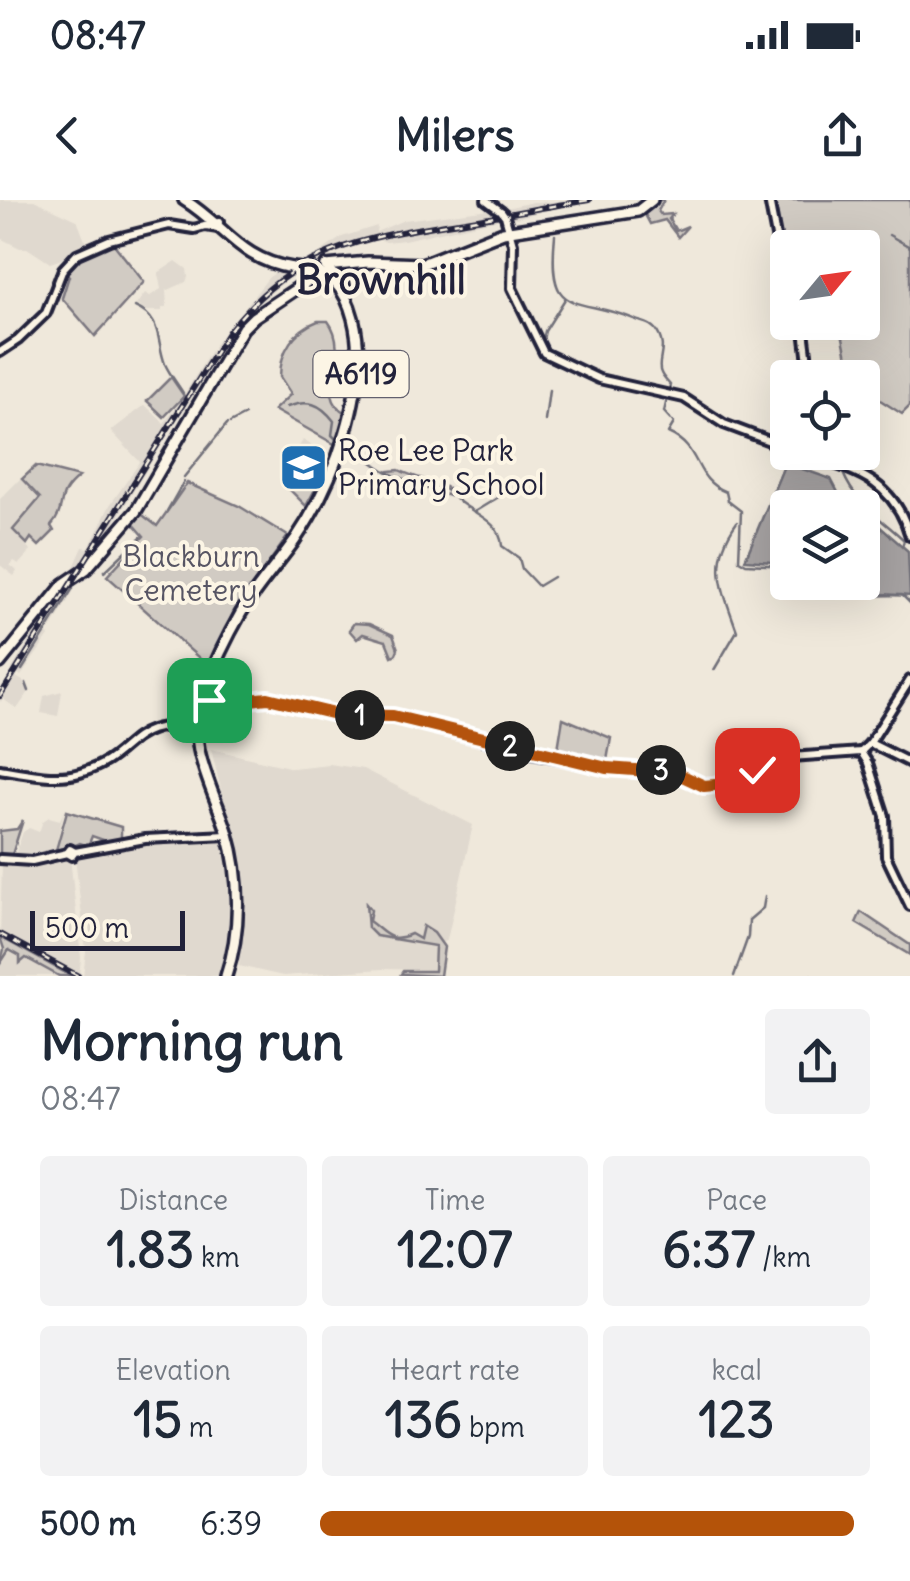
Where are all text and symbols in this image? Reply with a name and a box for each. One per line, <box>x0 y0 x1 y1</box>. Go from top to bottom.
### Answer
text: 08:47 <box>50 12 146 59</box>
text: Milers <box>395 107 515 163</box>
icon: back <box>40 108 95 163</box>
icon: share <box>815 108 870 163</box>
north arrow <box>770 230 880 340</box>
map controls <box>770 230 880 600</box>
district label: Brownhill <box>296 255 466 305</box>
road number: A6119 <box>314 351 408 397</box>
button: locate <box>770 360 880 470</box>
place label: Roe Lee Park Primary School <box>338 431 545 503</box>
school or university icon: Roe Lee Park Primary School <box>277 441 329 493</box>
button: layers <box>770 490 880 600</box>
park label: Blackburn Cemetery <box>122 537 260 609</box>
pin <box>167 658 252 743</box>
icon: arrive <box>182 673 237 728</box>
pin: 1 <box>335 690 385 740</box>
text: 1 <box>354 697 366 733</box>
pin: 2 <box>485 721 535 771</box>
text: 2 <box>502 728 518 764</box>
pin <box>715 728 800 813</box>
icon: check <box>730 743 785 798</box>
pin: 3 <box>636 745 686 795</box>
text: 3 <box>653 752 669 788</box>
scale bar <box>30 906 185 950</box>
text: 500 m <box>45 910 129 946</box>
text: Morning run <box>40 1006 344 1075</box>
button: share <box>765 1009 870 1114</box>
text: 08:47 <box>40 1078 121 1119</box>
text: Distance <box>119 1182 228 1218</box>
text: Time <box>425 1182 485 1218</box>
text: Pace <box>706 1182 767 1218</box>
text: 1.83 <box>107 1218 194 1281</box>
text: 12:07 <box>397 1218 513 1281</box>
text: 6:37 <box>662 1218 755 1281</box>
text: km <box>194 1239 240 1275</box>
text: /km <box>755 1239 811 1275</box>
text: Elevation <box>116 1352 231 1388</box>
text: Heart rate <box>390 1352 520 1388</box>
text: kcal <box>711 1352 762 1388</box>
text: 15 <box>133 1388 182 1451</box>
text: 136 <box>385 1388 462 1451</box>
text: 123 <box>699 1388 774 1451</box>
text: m <box>182 1409 213 1445</box>
text: bpm <box>462 1409 525 1445</box>
text: 500 m <box>40 1503 136 1544</box>
text: 6:39 <box>200 1503 262 1544</box>

